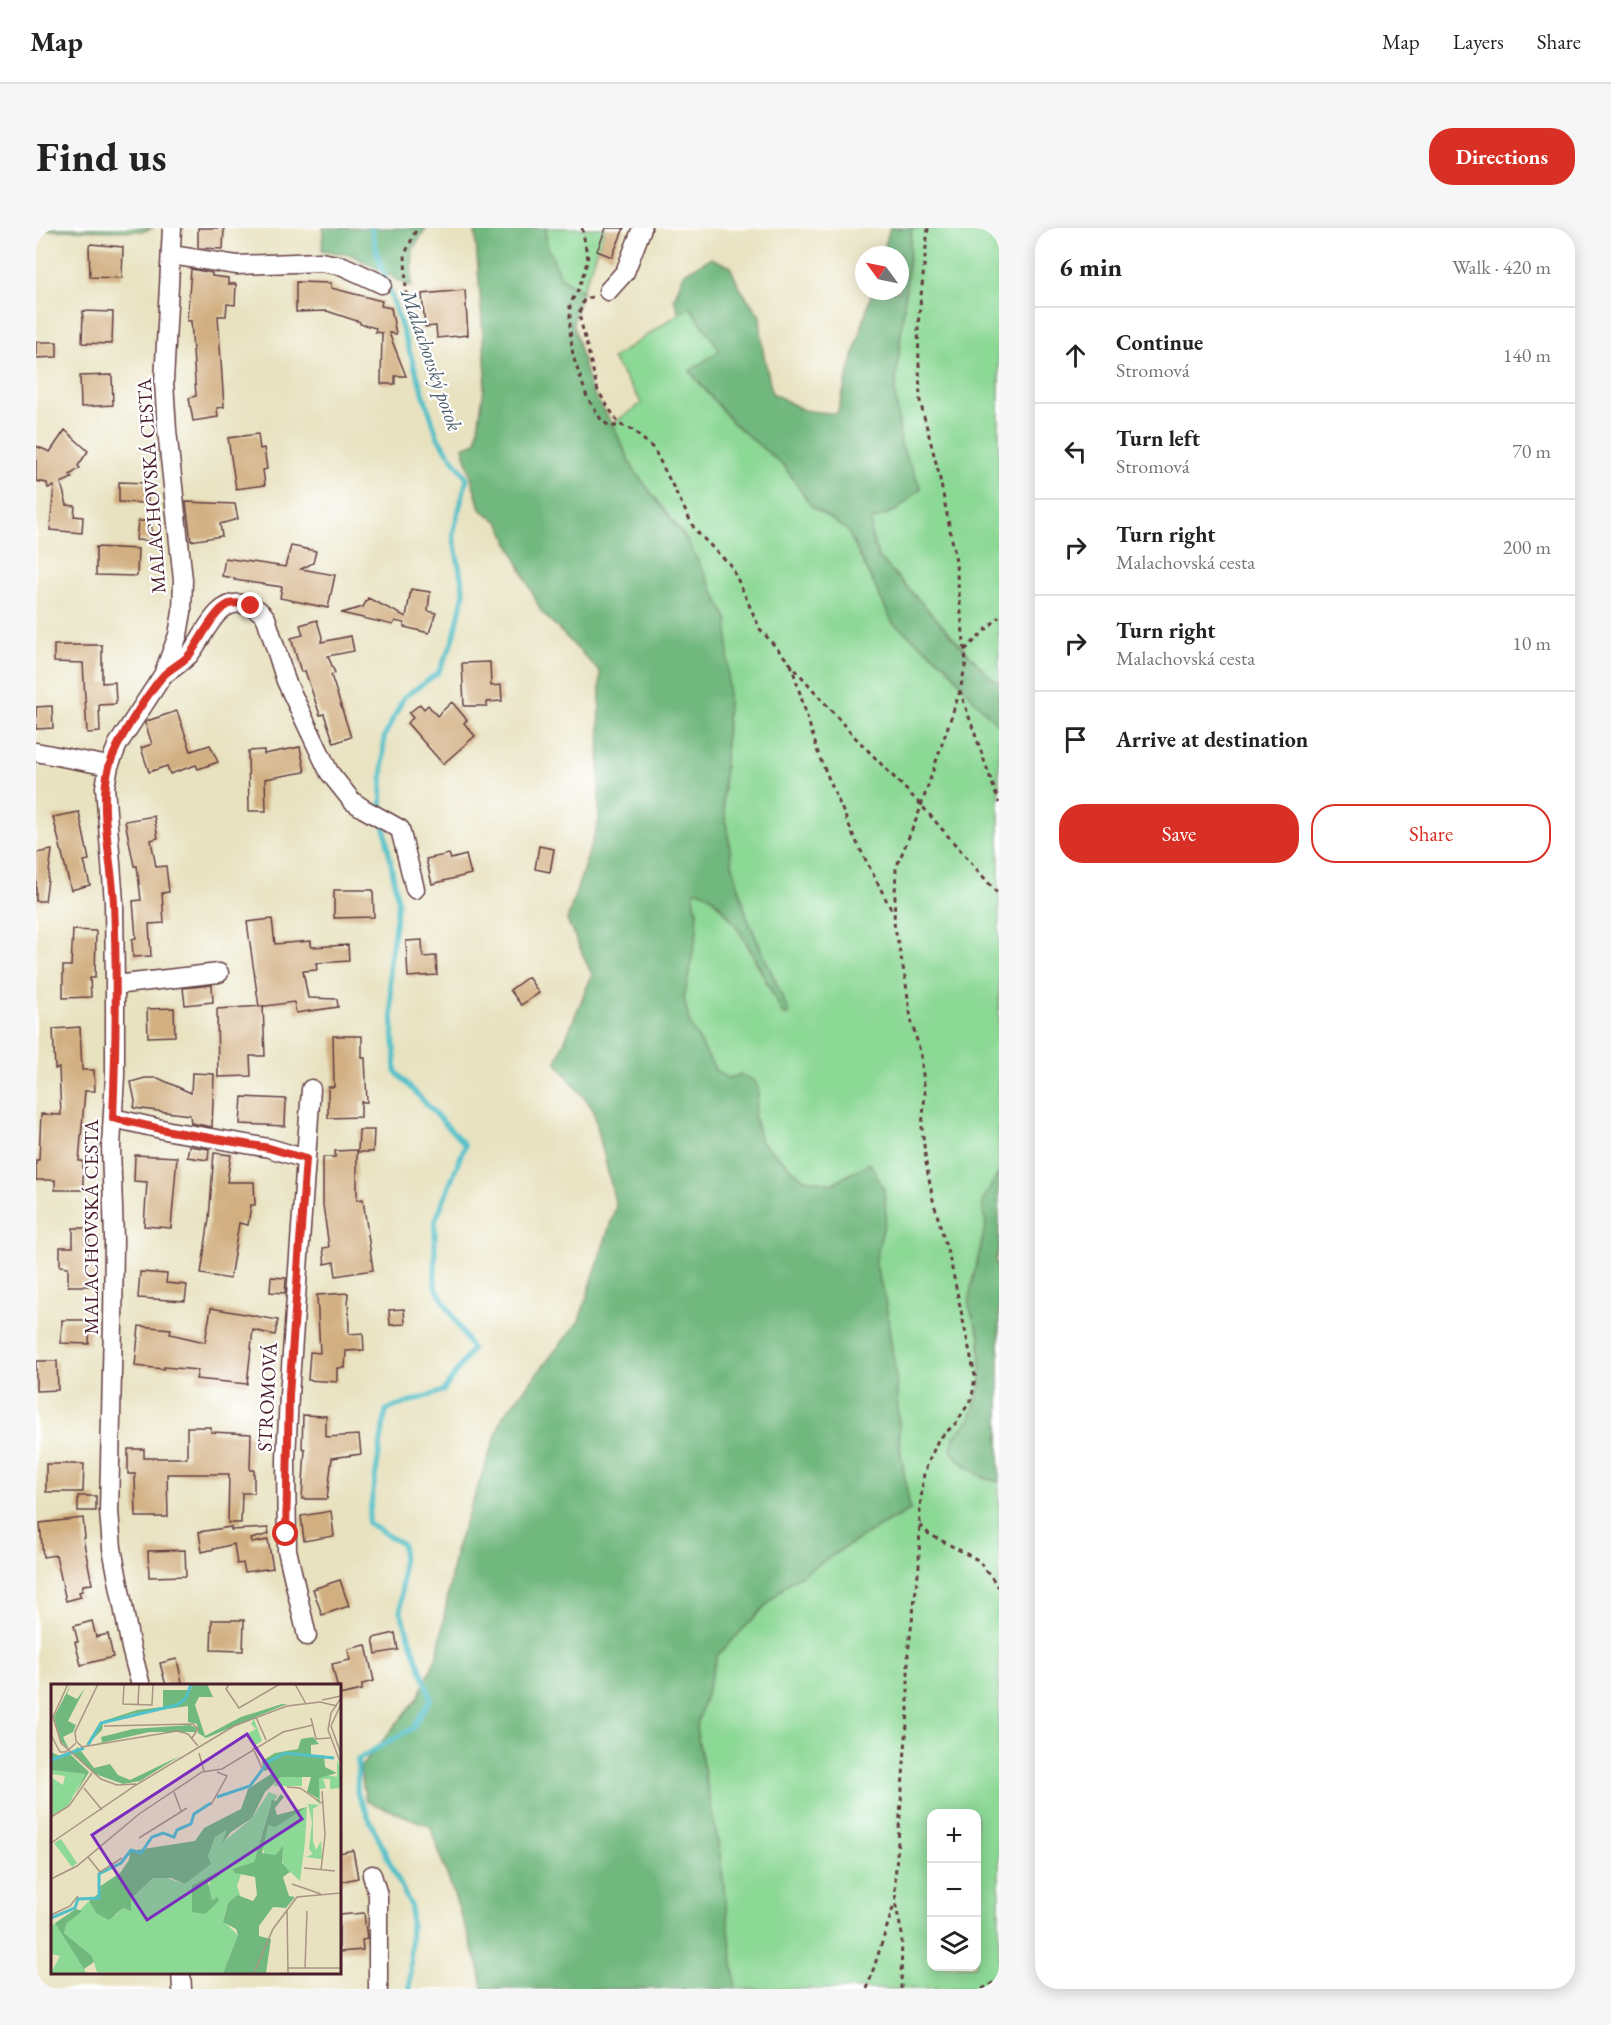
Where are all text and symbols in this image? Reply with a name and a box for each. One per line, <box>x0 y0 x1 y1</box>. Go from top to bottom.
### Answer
text: Map <box>30 23 83 59</box>
text: Map <box>1382 28 1420 55</box>
text: Layers <box>1453 28 1504 55</box>
text: Share <box>1537 28 1581 55</box>
button: Directions <box>1429 128 1575 185</box>
text: Find us <box>36 129 167 184</box>
north arrow <box>855 246 909 300</box>
text: 6 min <box>1059 250 1122 284</box>
text: Walk · 420 m <box>1452 254 1551 280</box>
water label: Malachovský potok <box>394 284 469 435</box>
text: Continue <box>1116 328 1203 357</box>
icon: ahead <box>1059 339 1092 372</box>
text: 140 m <box>1503 342 1551 368</box>
text: Stromová <box>1116 357 1190 383</box>
street label: MALACHOVSKÁ CESTA <box>130 377 171 594</box>
text: Turn left <box>1116 424 1200 453</box>
icon: left <box>1059 435 1092 468</box>
text: 70 m <box>1512 438 1551 464</box>
text: Stromová <box>1116 453 1190 479</box>
text: Turn right <box>1116 520 1215 549</box>
icon: right <box>1059 531 1092 564</box>
text: 200 m <box>1503 534 1551 560</box>
text: Malachovská cesta <box>1116 549 1255 575</box>
route end <box>237 592 263 618</box>
text: Turn right <box>1116 616 1215 645</box>
icon: right <box>1059 627 1092 660</box>
text: 10 m <box>1512 630 1551 656</box>
text: Malachovská cesta <box>1116 645 1255 671</box>
icon: arrive <box>1059 723 1092 756</box>
text: Arrive at destination <box>1116 725 1308 754</box>
button: Save <box>1059 804 1299 863</box>
button: Share <box>1311 804 1551 863</box>
street label: MALACHOVSKÁ CESTA <box>78 1119 104 1335</box>
street label: STROMOVÁ <box>251 1341 283 1452</box>
route start <box>272 1520 298 1546</box>
inset map <box>51 1684 340 1974</box>
map controls <box>927 1809 981 1971</box>
button: + <box>927 1809 981 1863</box>
button: − <box>927 1863 981 1917</box>
button: layers <box>927 1917 981 1971</box>

